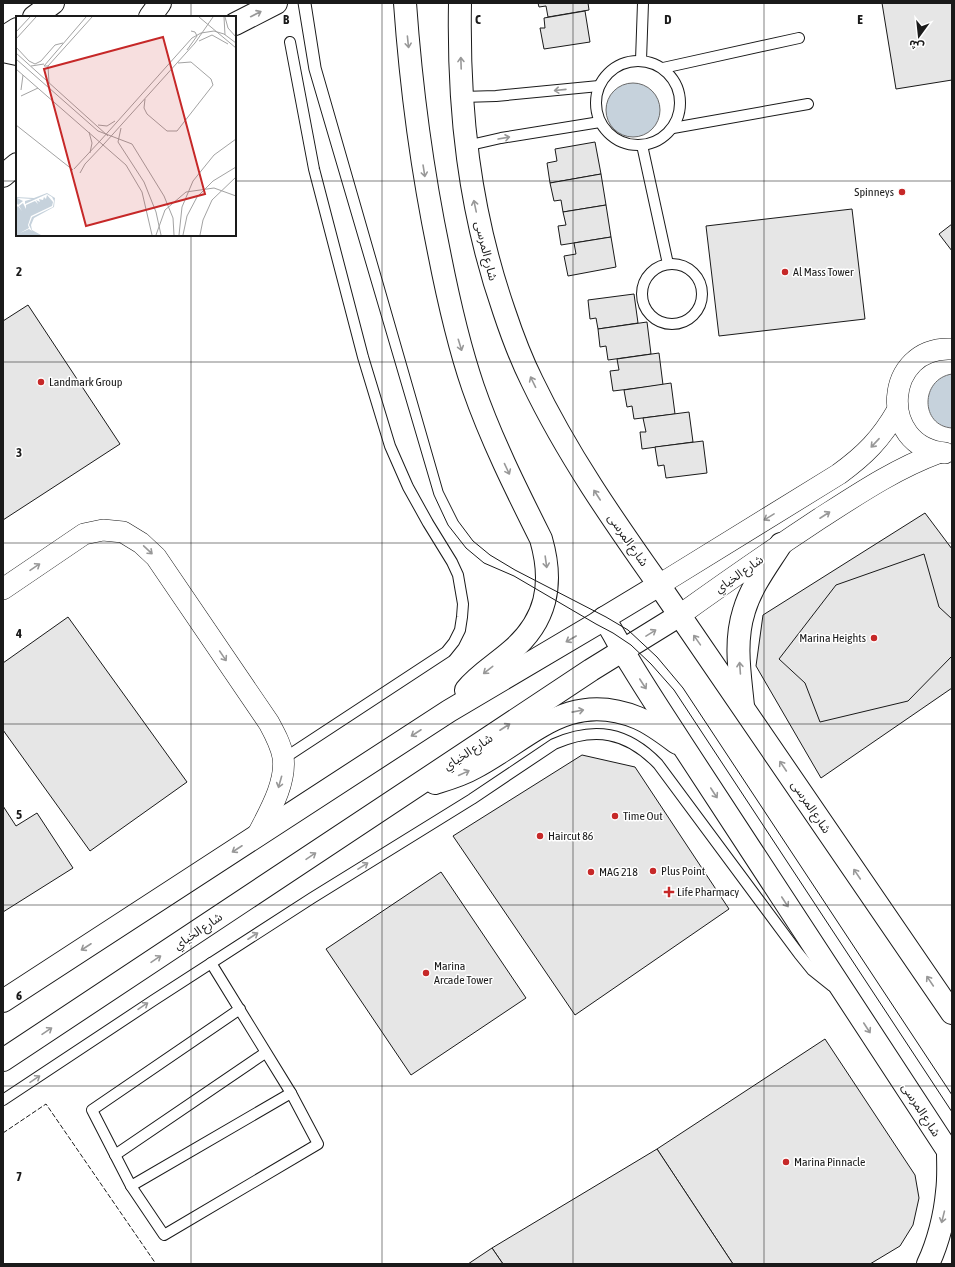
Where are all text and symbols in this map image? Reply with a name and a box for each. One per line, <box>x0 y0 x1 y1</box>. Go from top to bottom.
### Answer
one-way arrow <box>250 10 262 17</box>
text: B <box>283 12 290 27</box>
text: C <box>475 12 481 27</box>
text: D <box>664 12 672 27</box>
text: E <box>857 12 863 27</box>
inset map <box>16 16 236 236</box>
north arrow <box>899 16 939 56</box>
one-way arrow <box>405 35 412 48</box>
text: ش <box>908 37 926 53</box>
one-way arrow <box>457 57 465 70</box>
one-way arrow <box>554 86 567 94</box>
one-way arrow <box>497 134 510 142</box>
one-way arrow <box>420 164 428 177</box>
place label: Spinneys <box>854 185 894 199</box>
marker: Spinneys <box>897 187 907 197</box>
one-way arrow <box>471 200 479 213</box>
street label: شارع المرسى <box>470 220 500 283</box>
text: 2 <box>16 264 22 279</box>
place label: Al Mass Tower <box>793 265 854 279</box>
marker: Al Mass Tower <box>780 267 790 277</box>
one-way arrow <box>457 338 464 351</box>
place label: Landmark Group <box>49 375 123 389</box>
marker: Landmark Group <box>36 377 46 387</box>
one-way arrow <box>529 377 536 389</box>
one-way arrow <box>870 438 880 448</box>
text: 3 <box>16 445 22 460</box>
one-way arrow <box>504 463 511 475</box>
one-way arrow <box>593 489 601 501</box>
street label: شارع المرسى <box>603 511 651 570</box>
one-way arrow <box>819 511 830 519</box>
one-way arrow <box>764 513 775 521</box>
one-way arrow <box>143 545 153 555</box>
street label: شارع الخياي <box>712 552 767 598</box>
one-way arrow <box>542 555 550 568</box>
one-way arrow <box>29 563 41 571</box>
text: 4 <box>15 626 22 641</box>
one-way arrow <box>645 629 656 637</box>
place label: Marina Heights <box>799 631 866 645</box>
marker: Marina Heights <box>869 633 879 643</box>
one-way arrow <box>565 635 577 643</box>
one-way arrow <box>693 635 701 646</box>
one-way arrow <box>219 650 227 661</box>
one-way arrow <box>736 662 743 675</box>
one-way arrow <box>482 665 493 674</box>
one-way arrow <box>639 678 647 689</box>
one-way arrow <box>571 707 584 715</box>
one-way arrow <box>499 723 511 731</box>
one-way arrow <box>410 729 422 737</box>
street label: شارع الخياي <box>441 731 497 775</box>
one-way arrow <box>779 761 787 772</box>
one-way arrow <box>458 769 470 776</box>
one-way arrow <box>276 776 284 789</box>
street label: شارع المرسى <box>787 778 834 837</box>
one-way arrow <box>710 787 718 798</box>
text: 5 <box>16 807 22 822</box>
place label: Time Out <box>623 809 663 823</box>
marker: Time Out <box>610 811 620 821</box>
place label: Haircut 86 <box>548 829 594 843</box>
marker: Haircut 86 <box>535 831 545 841</box>
one-way arrow <box>231 845 242 853</box>
one-way arrow <box>305 852 316 860</box>
one-way arrow <box>357 862 368 871</box>
place label: Plus Point <box>661 864 706 878</box>
place label: MAG 218 <box>599 865 638 879</box>
marker: Plus Point <box>648 866 658 876</box>
marker: MAG 218 <box>586 867 596 877</box>
one-way arrow <box>853 869 861 880</box>
place label: Life Pharmacy <box>677 885 739 899</box>
marker: Life Pharmacy <box>664 887 674 897</box>
one-way arrow <box>781 896 789 907</box>
street label: شارع الخياي <box>171 910 227 955</box>
one-way arrow <box>247 932 258 940</box>
one-way arrow <box>80 943 92 951</box>
one-way arrow <box>150 955 161 963</box>
place label: Marina Arcade Tower <box>434 959 493 987</box>
marker: Marina Arcade Tower <box>421 968 431 978</box>
one-way arrow <box>926 976 934 987</box>
text: 6 <box>16 988 22 1003</box>
one-way arrow <box>138 1002 149 1011</box>
one-way arrow <box>863 1022 871 1033</box>
one-way arrow <box>41 1027 52 1035</box>
one-way arrow <box>30 1075 41 1083</box>
street label: شارع المرسى <box>897 1081 943 1140</box>
place label: Marina Pinnacle <box>794 1155 866 1169</box>
marker: Marina Pinnacle <box>781 1157 791 1167</box>
text: 7 <box>16 1169 22 1184</box>
one-way arrow <box>939 1210 946 1223</box>

